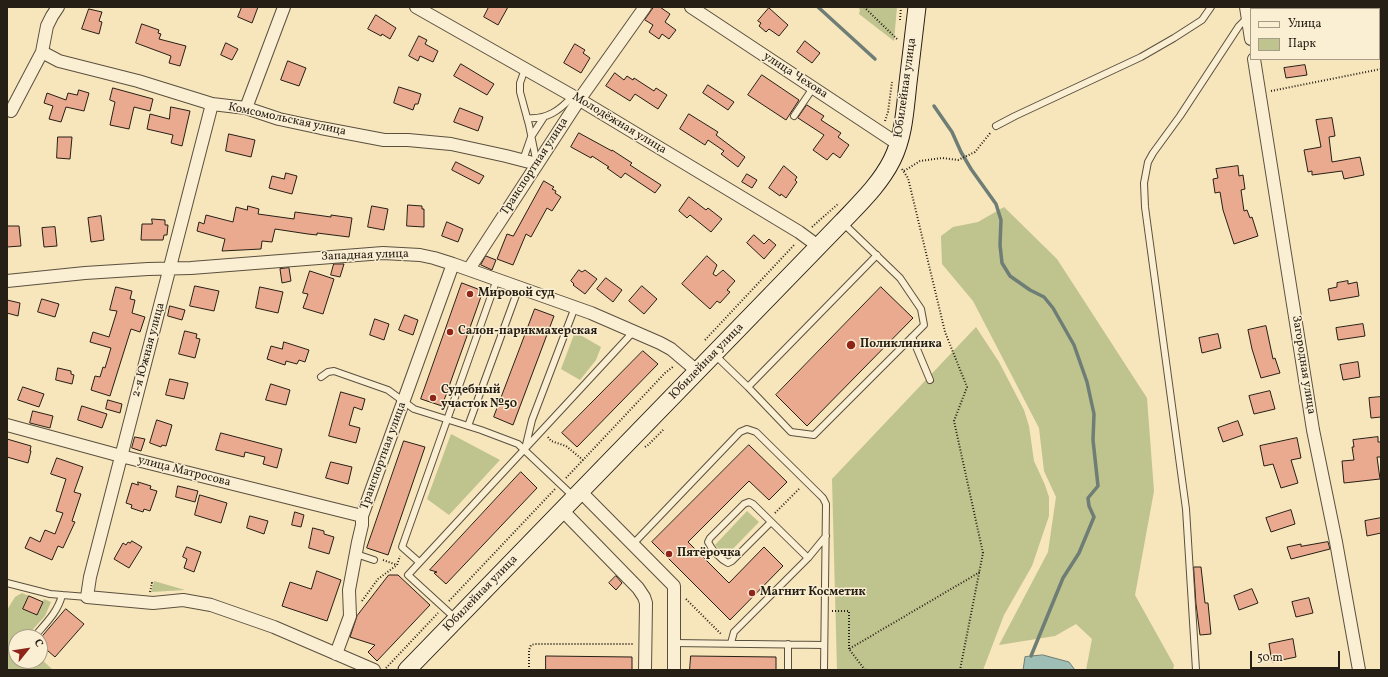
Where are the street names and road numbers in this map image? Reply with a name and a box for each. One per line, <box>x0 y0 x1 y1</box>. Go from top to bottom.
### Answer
street label: Юбилейная улица <box>892 37 920 139</box>
street label: улица Чехова <box>760 50 830 102</box>
street label: Молодёжная улица <box>569 90 669 158</box>
street label: Комсомольская улица <box>227 100 347 140</box>
street label: Транспортная улица <box>498 115 572 219</box>
street label: Западная улица <box>321 247 409 265</box>
street label: 2-я Южная улица <box>129 301 169 399</box>
street label: Загородная улица <box>1288 315 1318 415</box>
street label: Юбилейная улица <box>667 321 747 403</box>
street label: Транспортная улица <box>358 400 410 512</box>
street label: улица Матросова <box>136 453 232 491</box>
street label: Юбилейная улица <box>441 553 521 635</box>

